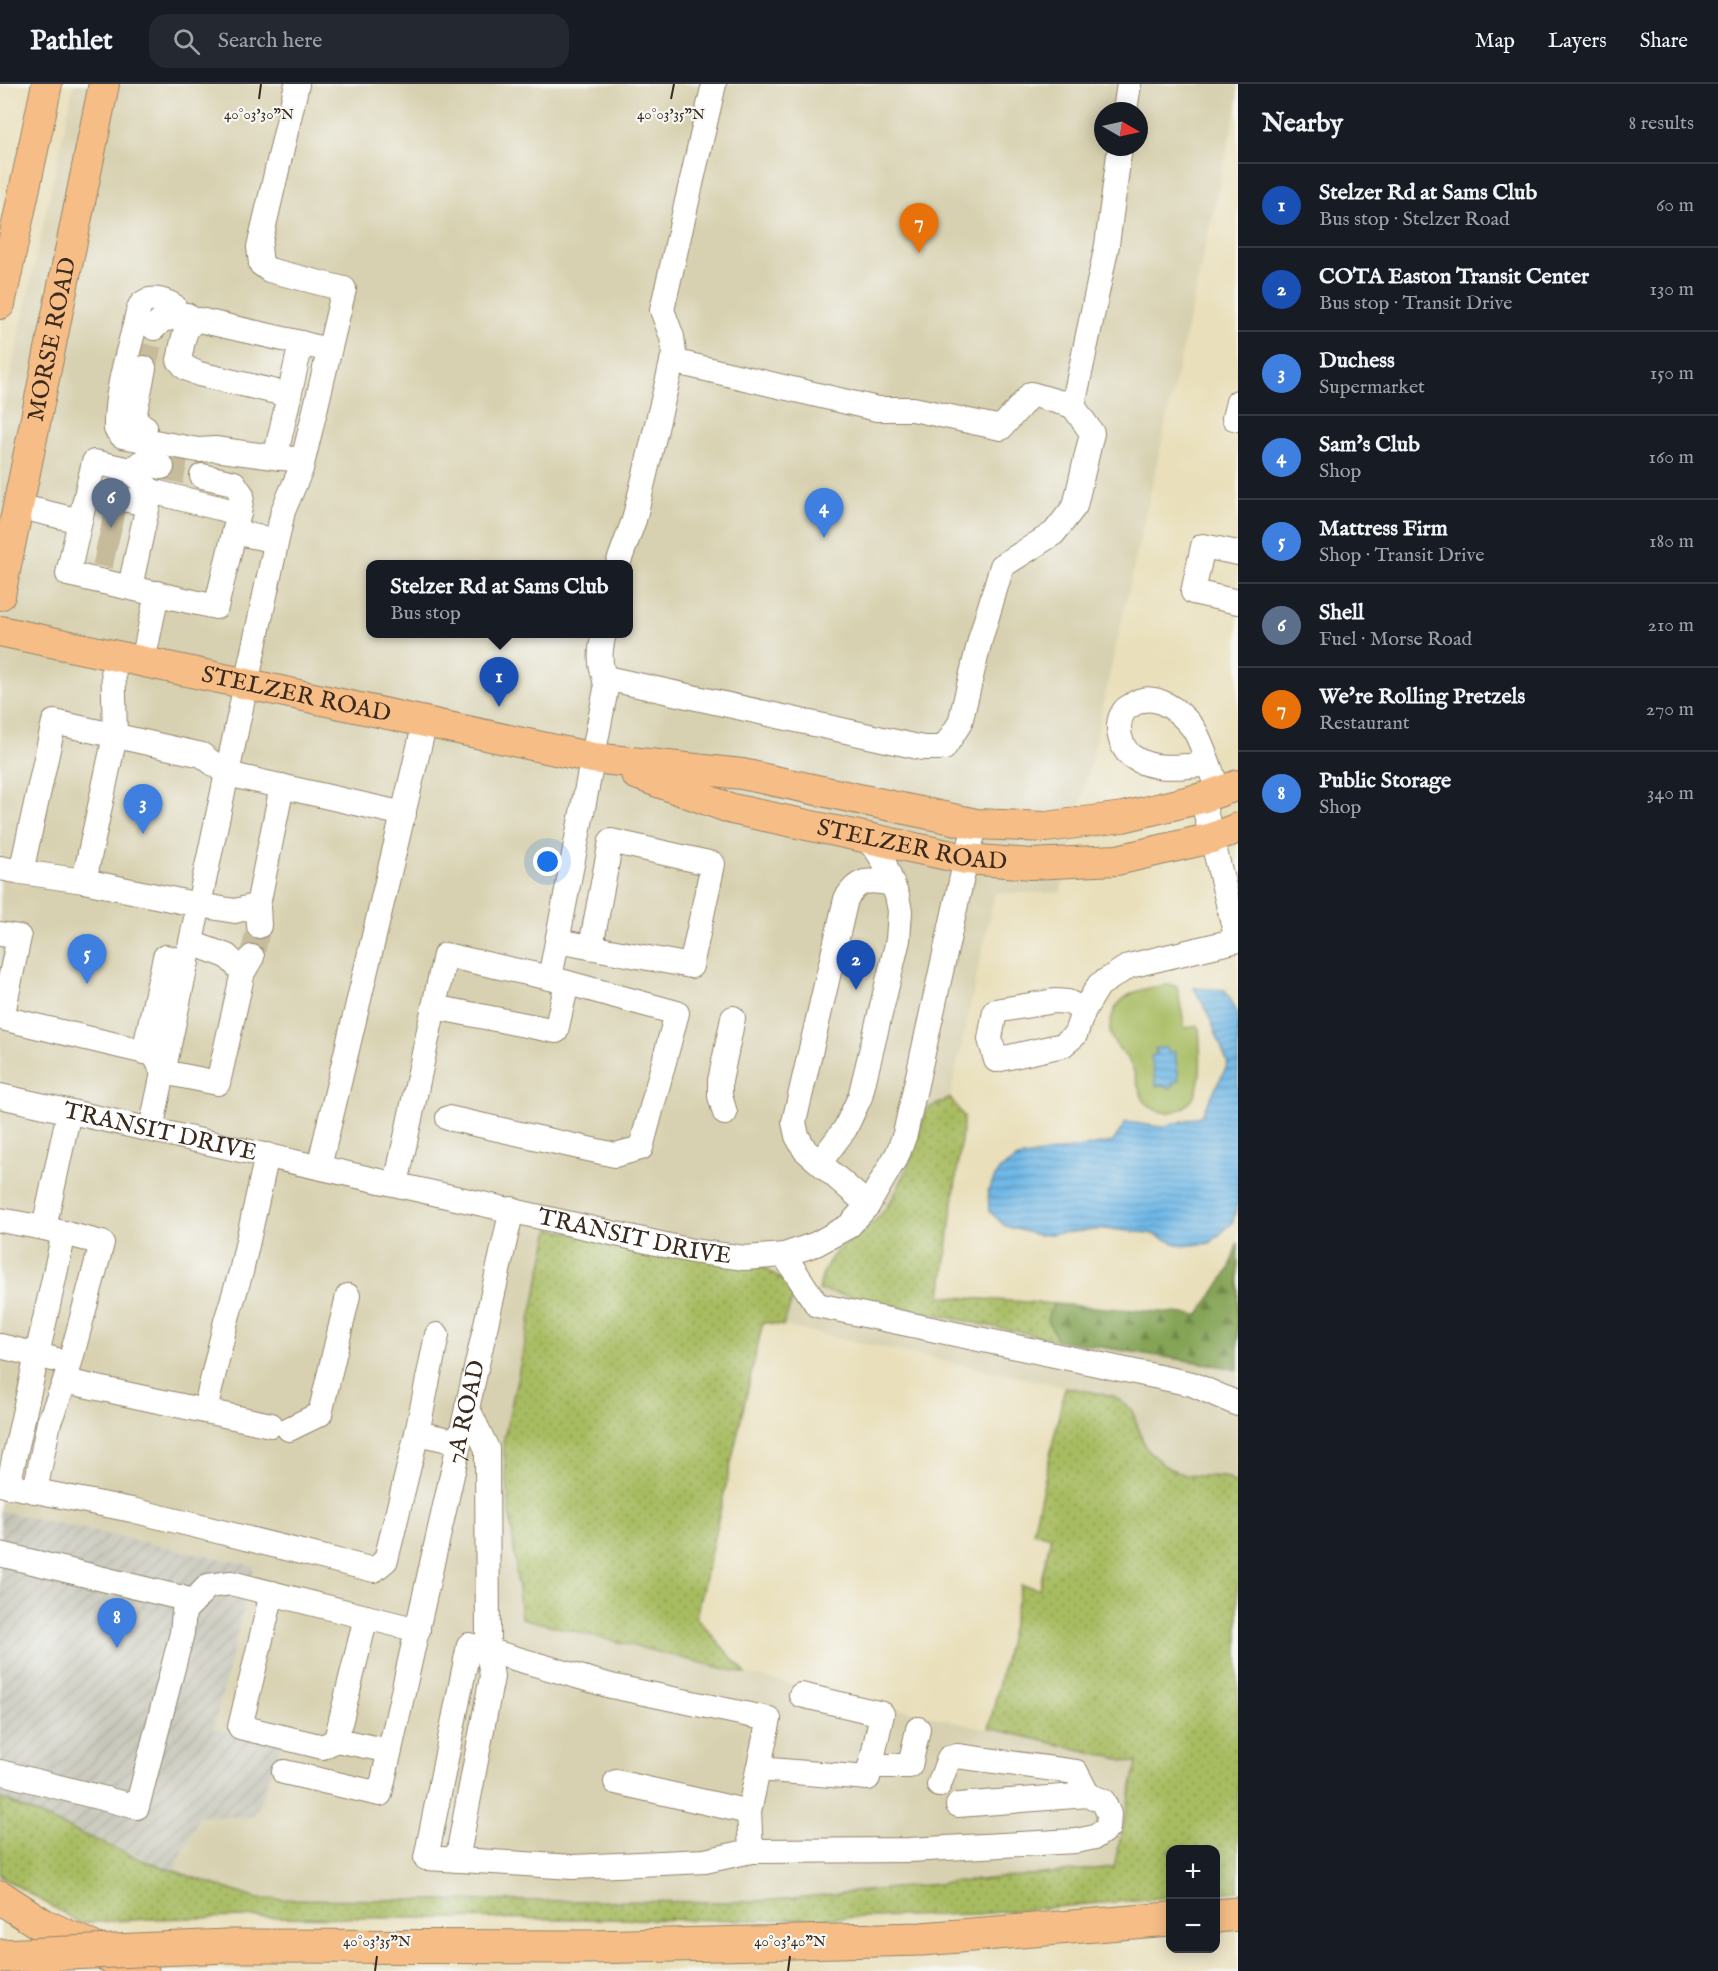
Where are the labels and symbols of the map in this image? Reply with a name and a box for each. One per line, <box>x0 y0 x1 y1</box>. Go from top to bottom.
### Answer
north arrow <box>1094 102 1148 156</box>
text: 40°03'30"N <box>224 105 294 124</box>
text: 40°03'35"N <box>637 105 705 124</box>
pin: 7 <box>900 204 938 253</box>
street label: MORSE ROAD <box>20 254 84 424</box>
pin: 6 <box>92 478 130 528</box>
pin: 4 <box>804 488 844 538</box>
pin: 1 <box>480 658 518 707</box>
street label: STELZER ROAD <box>199 659 394 730</box>
pin: 3 <box>124 784 162 834</box>
street label: STELZER ROAD <box>814 812 1008 878</box>
your location <box>533 847 562 876</box>
pin: 5 <box>68 934 106 984</box>
pin: 2 <box>836 940 876 990</box>
street label: TRANSIT DRIVE <box>60 1095 260 1169</box>
street label: TRANSIT DRIVE <box>535 1201 733 1272</box>
street label: 7A ROAD <box>439 1357 493 1467</box>
pin: 8 <box>98 1598 136 1648</box>
text: 40°03'35"N <box>343 1932 411 1951</box>
text: 40°03'40"N <box>754 1932 826 1951</box>

